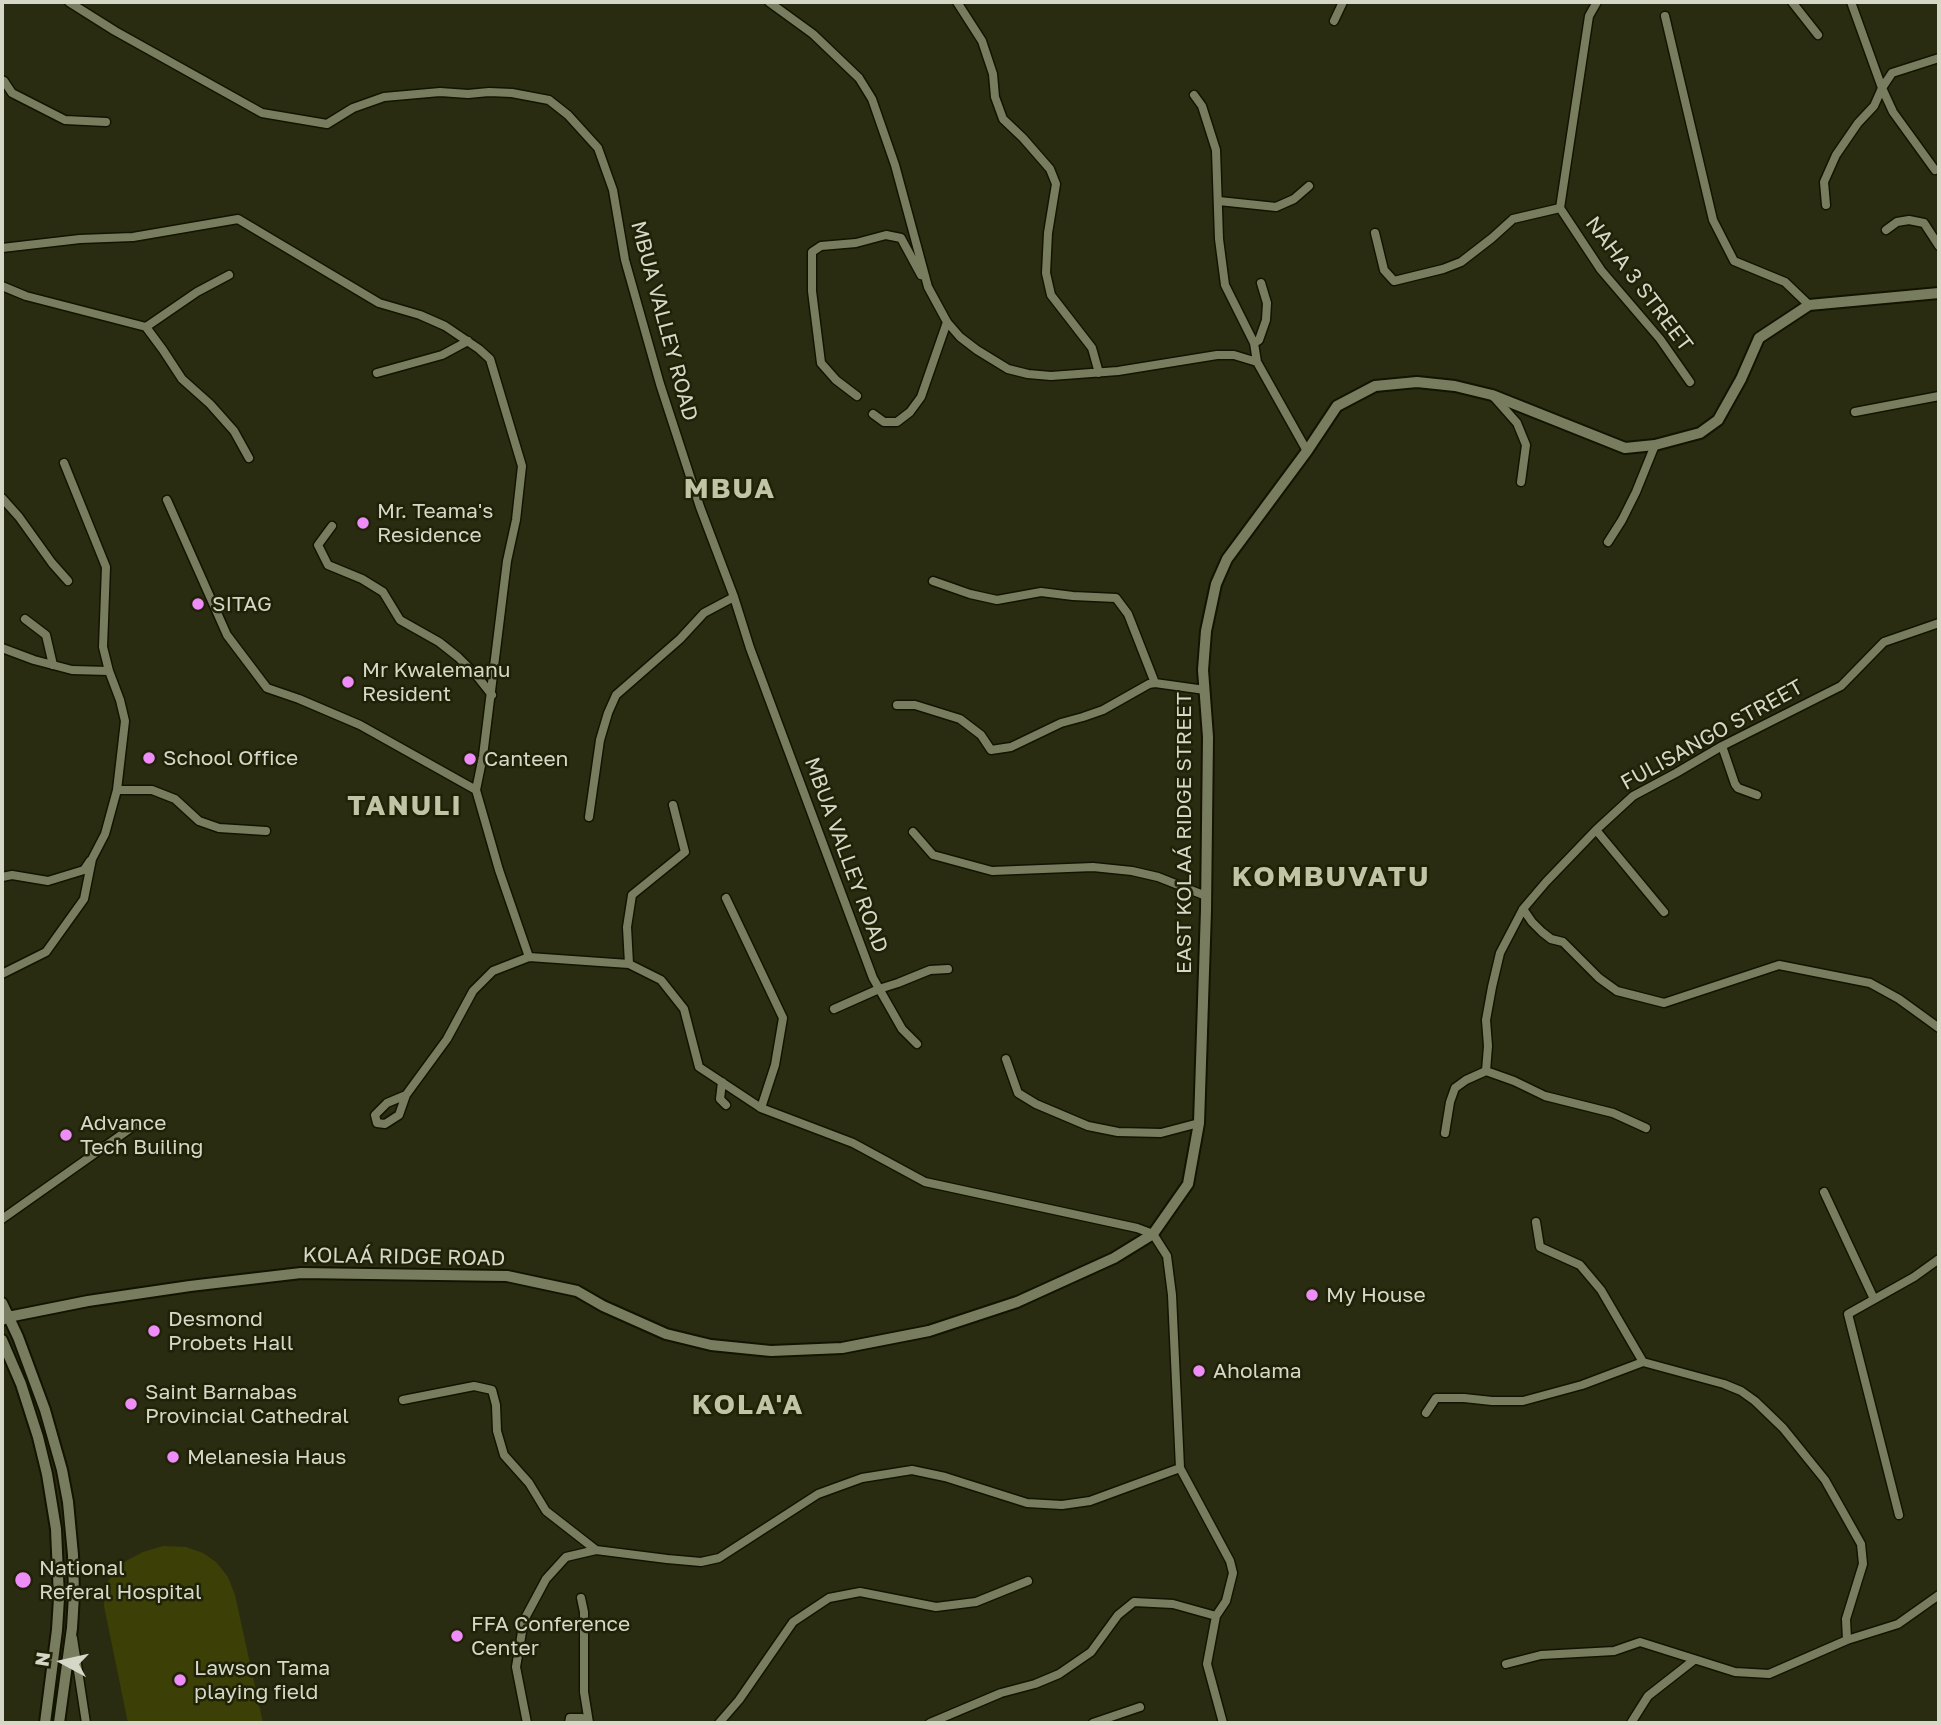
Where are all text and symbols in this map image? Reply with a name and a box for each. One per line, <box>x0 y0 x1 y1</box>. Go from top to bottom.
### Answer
street label: NAHA 3 STREET <box>1580 212 1698 356</box>
street label: MBUA VALLEY ROAD <box>625 218 703 424</box>
district label: MBUA <box>684 472 776 506</box>
place label: Mr. Teama's Residence <box>377 498 493 548</box>
marker: Mr. Teama's Residence <box>355 515 371 531</box>
place label: SITAG <box>212 591 272 617</box>
marker: SITAG <box>190 596 206 612</box>
place label: Mr Kwalemanu Resident <box>362 657 511 707</box>
marker: Mr Kwalemanu Resident <box>340 674 356 690</box>
street label: FULISANGO STREET <box>1616 674 1808 796</box>
street label: EAST KOLAÁ RIDGE STREET <box>1171 692 1197 974</box>
place label: School Office <box>163 745 298 771</box>
place label: Canteen <box>484 746 569 772</box>
marker: School Office <box>141 750 157 766</box>
marker: Canteen <box>462 751 478 767</box>
street label: MBUA VALLEY ROAD <box>799 754 893 956</box>
district label: TANULI <box>348 789 462 823</box>
district label: KOMBUVATU <box>1233 860 1429 894</box>
place label: Advance Tech Builing <box>80 1110 204 1160</box>
marker: Advance Tech Builing <box>58 1127 74 1143</box>
street label: KOLAÁ RIDGE ROAD <box>302 1243 506 1271</box>
place label: My House <box>1326 1282 1426 1308</box>
marker: My House <box>1304 1287 1320 1303</box>
place label: Desmond Probets Hall <box>168 1306 293 1356</box>
marker: Desmond Probets Hall <box>146 1323 162 1339</box>
place label: Aholama <box>1213 1358 1302 1384</box>
marker: Aholama <box>1191 1363 1207 1379</box>
place label: Saint Barnabas Provincial Cathedral <box>145 1379 349 1429</box>
district label: KOLA'A <box>692 1388 804 1422</box>
marker: Saint Barnabas Provincial Cathedral <box>123 1396 139 1412</box>
place label: Melanesia Haus <box>187 1444 346 1470</box>
marker: Melanesia Haus <box>165 1449 181 1465</box>
place label: National Referal Hospital <box>39 1555 202 1605</box>
marker: National Referal Hospital <box>13 1570 33 1590</box>
place label: FFA Conference Center <box>471 1611 630 1661</box>
north arrow <box>28 1627 98 1697</box>
marker: FFA Conference Center <box>449 1628 465 1644</box>
text: N <box>29 1650 54 1668</box>
place label: Lawson Tama playing field <box>194 1655 330 1705</box>
marker: Lawson Tama playing field <box>172 1672 188 1688</box>

